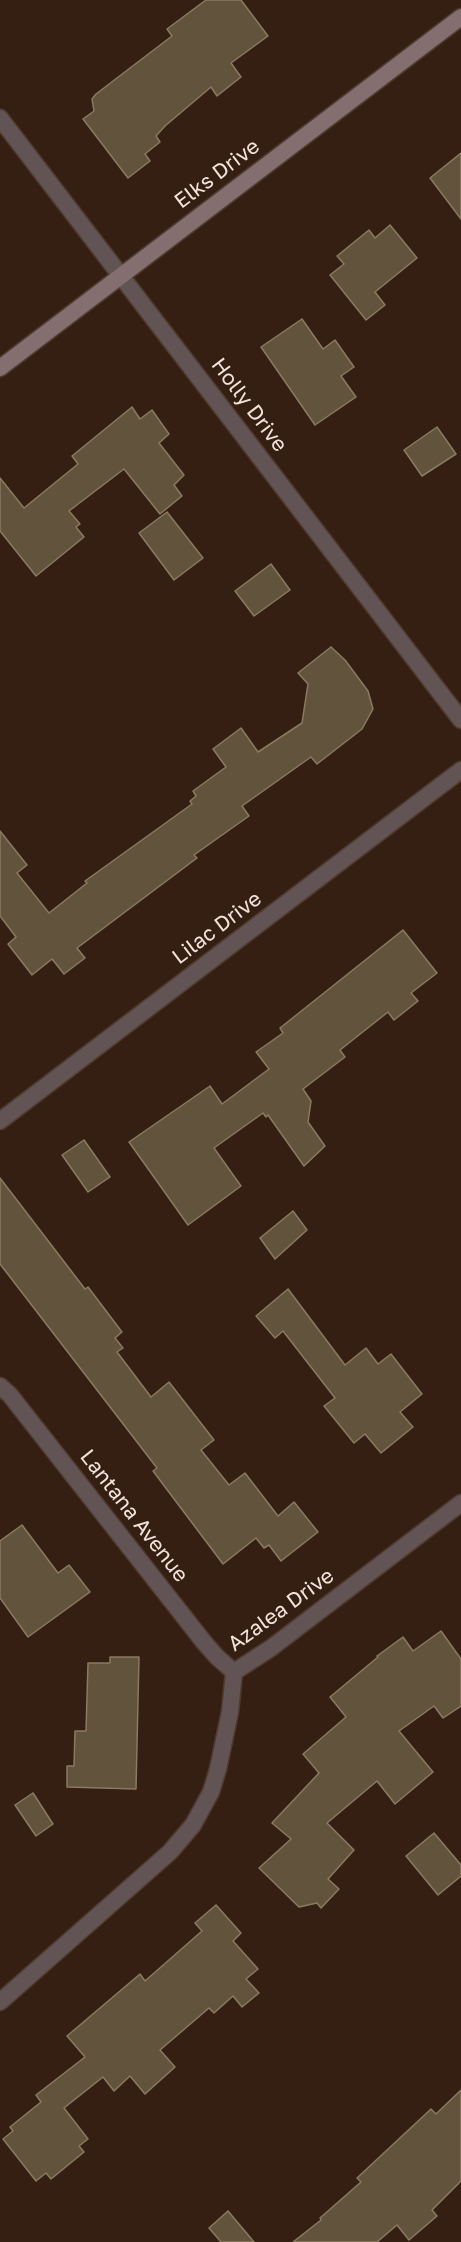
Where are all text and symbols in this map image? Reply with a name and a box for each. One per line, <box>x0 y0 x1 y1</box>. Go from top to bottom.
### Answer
street label: Elks Drive <box>170 134 264 214</box>
street label: Holly Drive <box>206 353 292 457</box>
street label: Lilac Drive <box>168 886 266 970</box>
street label: Lantana Avenue <box>74 1445 194 1587</box>
street label: Azalea Drive <box>223 1563 339 1657</box>

